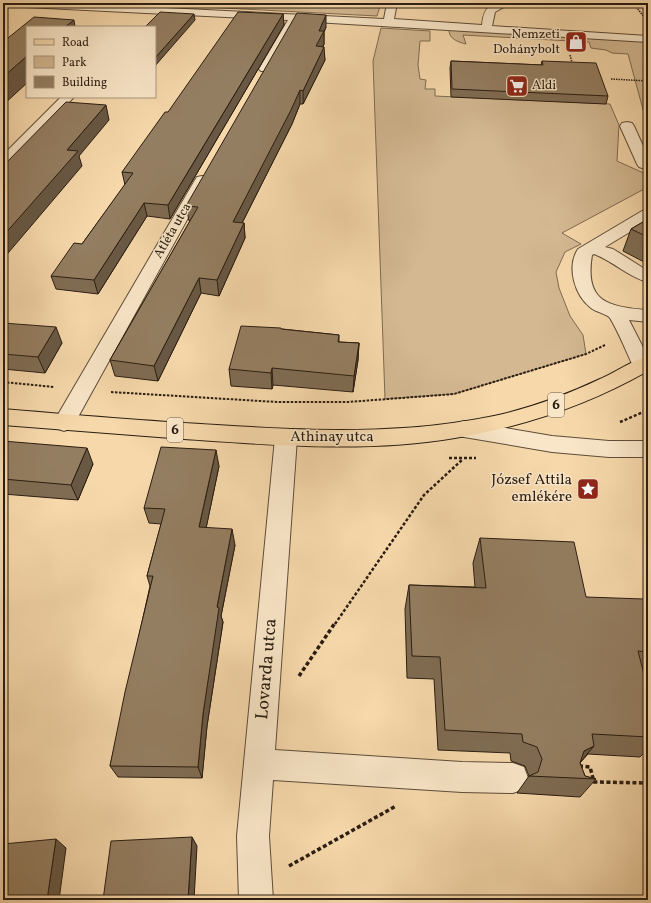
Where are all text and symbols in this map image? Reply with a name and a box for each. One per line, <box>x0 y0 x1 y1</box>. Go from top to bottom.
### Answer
legend <box>26 26 156 98</box>
place label: Nemzeti Dohánybolt <box>493 26 560 59</box>
shop icon: Nemzeti Dohánybolt <box>563 29 589 55</box>
text: Road <box>62 35 89 51</box>
text: Park <box>62 55 87 71</box>
supermarket icon: Aldi <box>504 73 530 99</box>
text: Building <box>62 75 107 91</box>
place label: Aldi <box>532 77 556 95</box>
street label: Atléta utca <box>150 200 196 262</box>
road number: 6 <box>548 393 564 417</box>
road number: 6 <box>167 418 183 442</box>
street label: Athinay utca <box>290 427 374 448</box>
place label: József Attila emlékére <box>491 470 572 508</box>
place icon: József Attila emlékére <box>575 476 601 502</box>
street label: Lovarda utca <box>250 617 284 721</box>

